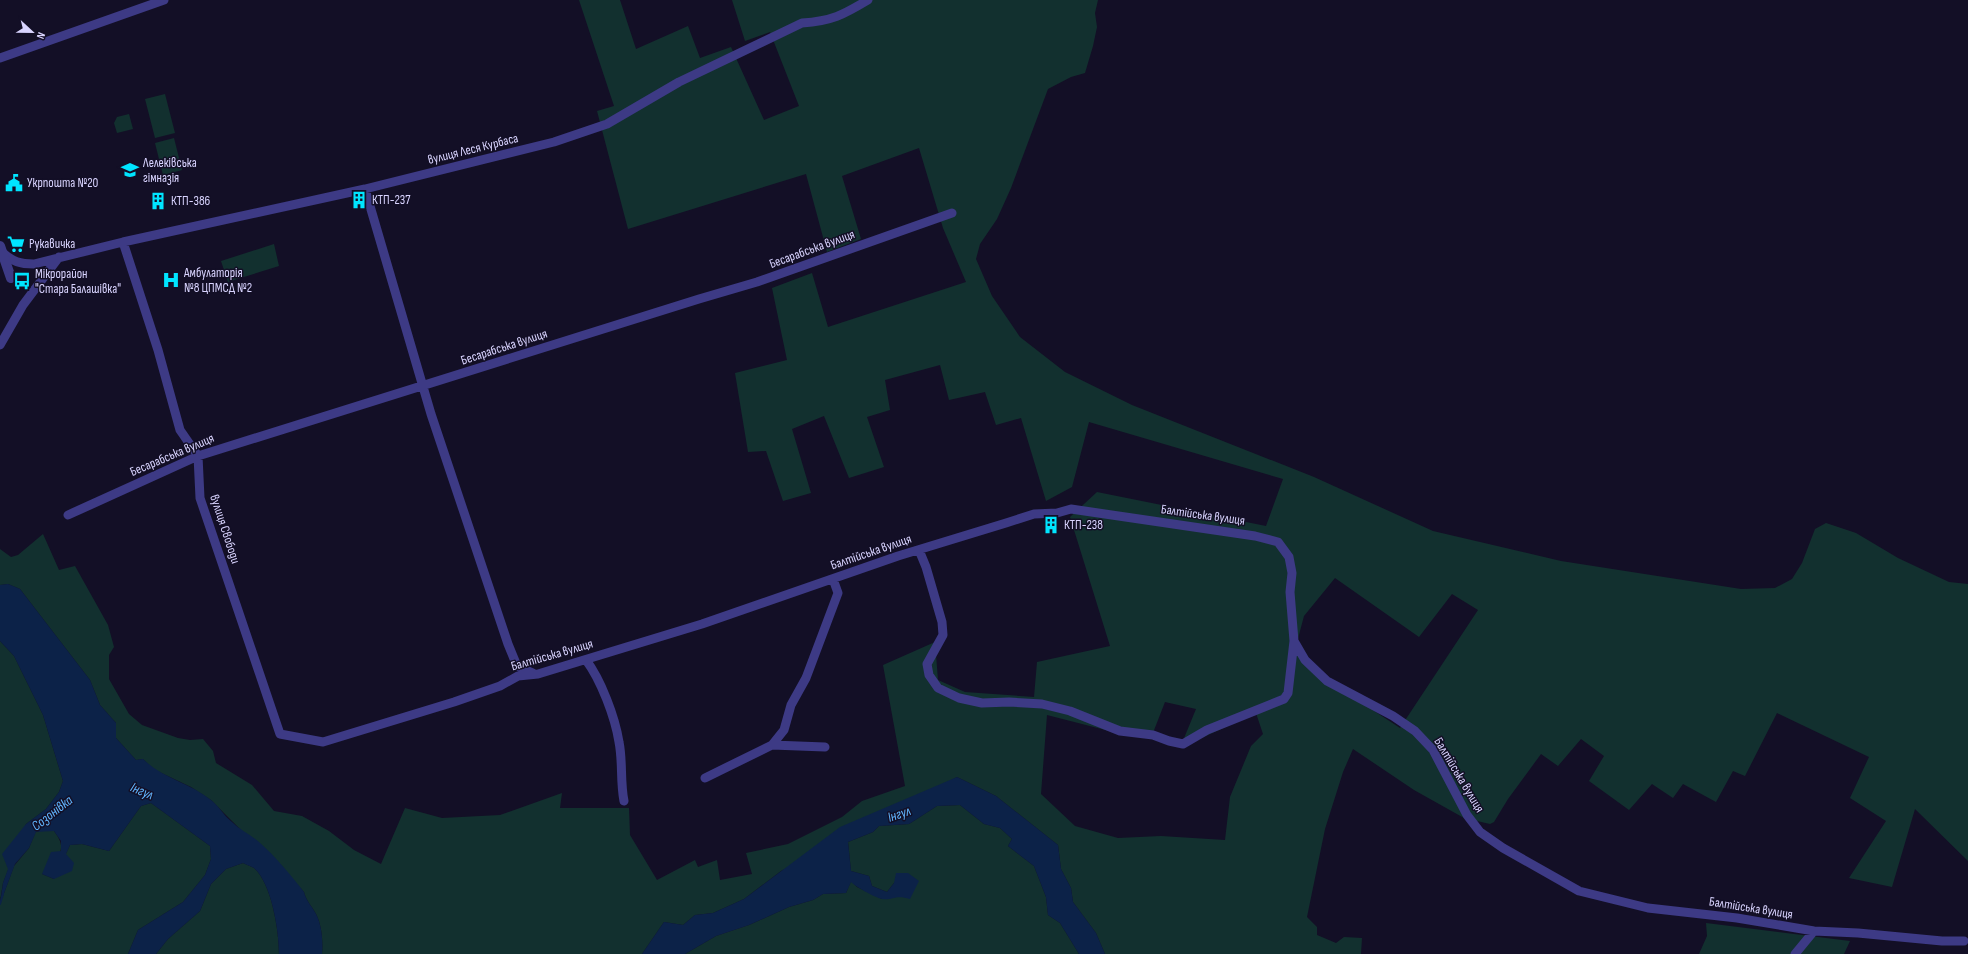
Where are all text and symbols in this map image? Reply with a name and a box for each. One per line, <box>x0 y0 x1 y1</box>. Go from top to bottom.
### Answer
north arrow <box>12 12 52 52</box>
text: N <box>34 30 48 41</box>
street label: вулиця Леся Курбаса <box>426 130 520 168</box>
place label: Лелеківська гімназія <box>142 155 197 186</box>
school or university icon: Лелеківська гімназія <box>120 160 140 180</box>
public building icon: Укрпошта №20 <box>4 173 24 193</box>
place label: Укрпошта №20 <box>27 175 99 191</box>
building icon: КТП-237 <box>349 190 369 210</box>
building icon: КТП-386 <box>148 191 168 211</box>
place label: КТП-237 <box>372 192 411 208</box>
place label: КТП-386 <box>171 193 211 209</box>
street label: Бесарабська вулиця <box>767 226 857 272</box>
supermarket icon: Рукавичка <box>6 234 26 254</box>
place label: Рукавичка <box>29 236 75 252</box>
place label: Амбулаторія №8 ЦПМСД №2 <box>183 265 252 296</box>
place label: Мікрорайон "Стара Балашівка" <box>35 266 121 297</box>
hospital icon: Амбулаторія №8 ЦПМСД №2 <box>161 270 181 290</box>
bus stop icon: Мікрорайон "Стара Балашівка" <box>12 271 32 291</box>
street label: Бесарабська вулиця <box>459 325 549 369</box>
street label: Бесарабська вулиця <box>127 430 217 480</box>
street label: вулиця Свободи <box>206 492 244 566</box>
street label: Балтійська вулиця <box>1160 501 1246 529</box>
building icon: КТП-238 <box>1041 515 1061 535</box>
place label: КТП-238 <box>1064 517 1103 533</box>
street label: Балтійська вулиця <box>828 531 914 573</box>
street label: Балтійська вулиця <box>509 636 595 674</box>
street label: Балтійська вулиця <box>1430 735 1488 815</box>
water label: Інгул <box>128 779 156 803</box>
water label: Созонівка <box>28 791 76 834</box>
water label: Інгул <box>885 802 913 826</box>
street label: Балтійська вулиця <box>1708 893 1794 923</box>

